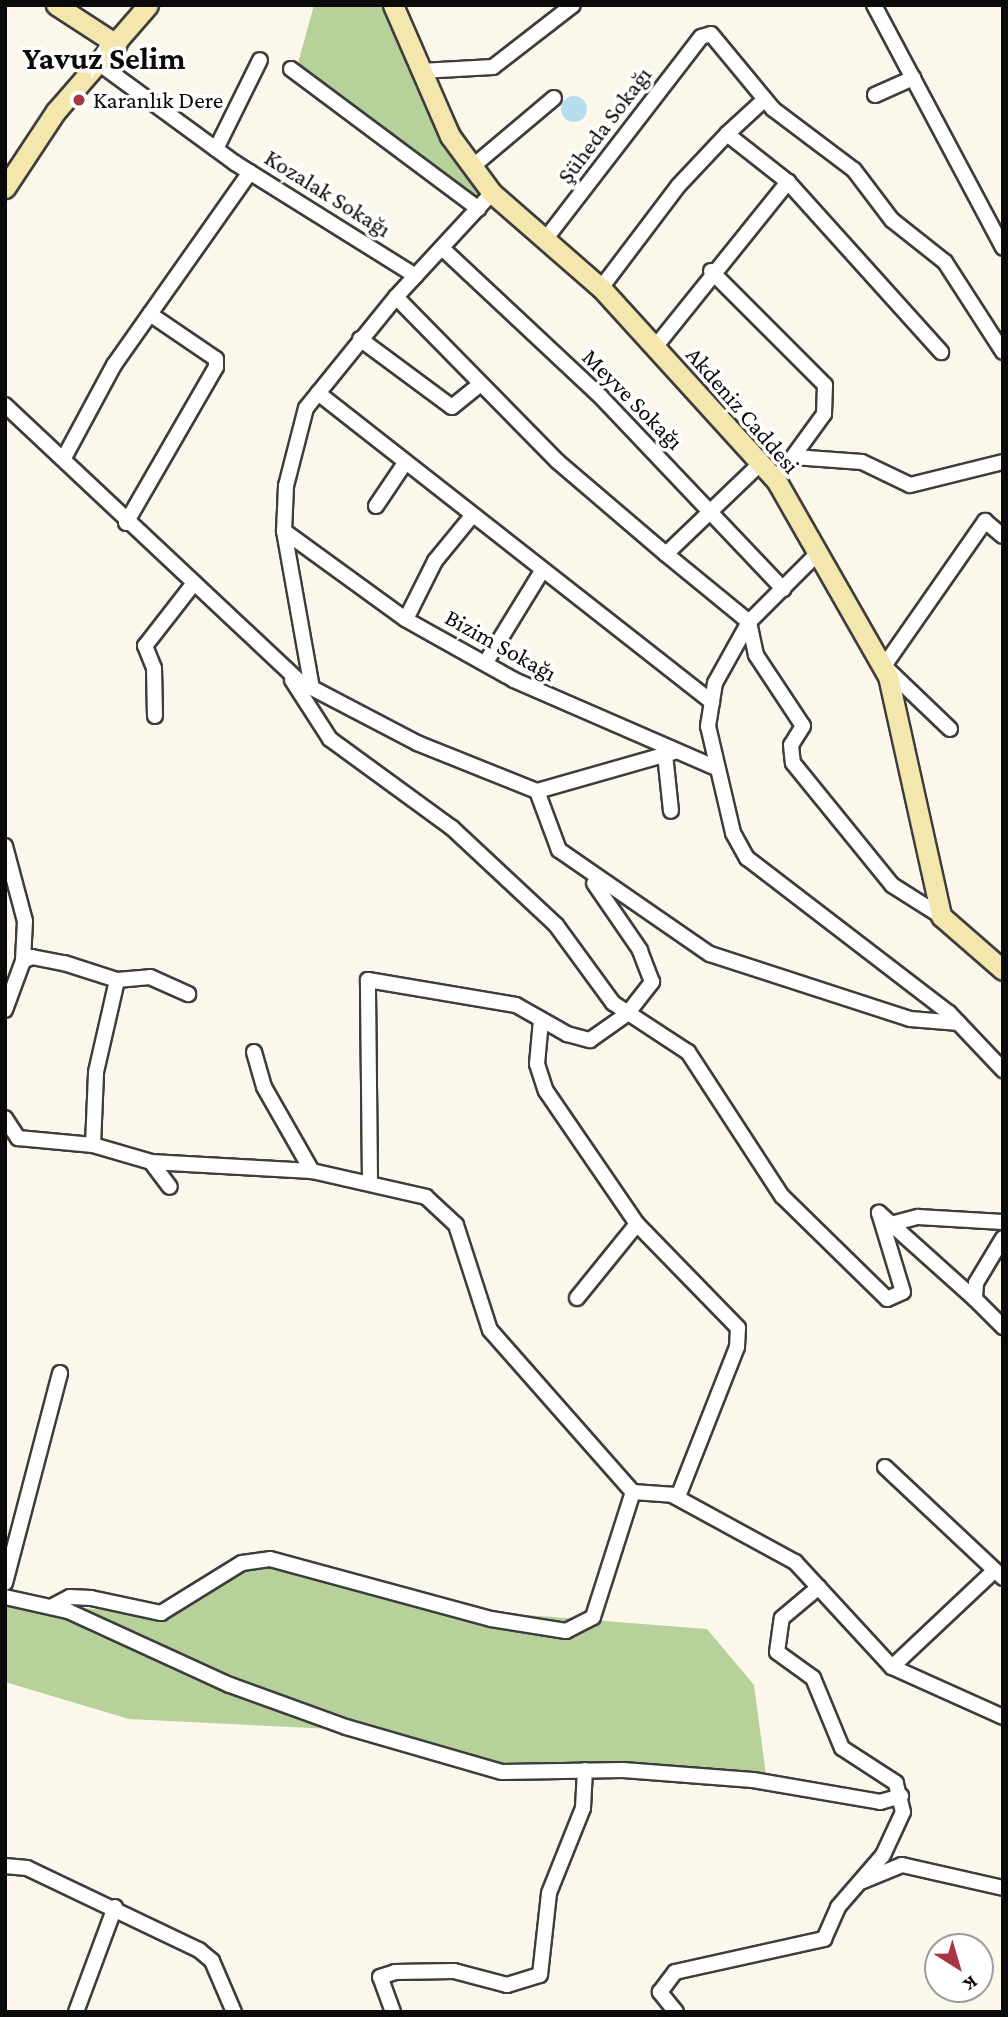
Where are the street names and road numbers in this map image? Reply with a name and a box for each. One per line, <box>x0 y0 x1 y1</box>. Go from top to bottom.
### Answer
street label: Şüheda Sokağı <box>551 61 657 189</box>
street label: Kozalak Sokağı <box>260 143 396 243</box>
street label: Akdeniz Caddesi <box>680 341 806 479</box>
street label: Meyve Sokağı <box>576 342 690 456</box>
street label: Bizim Sokağı <box>440 603 562 687</box>

